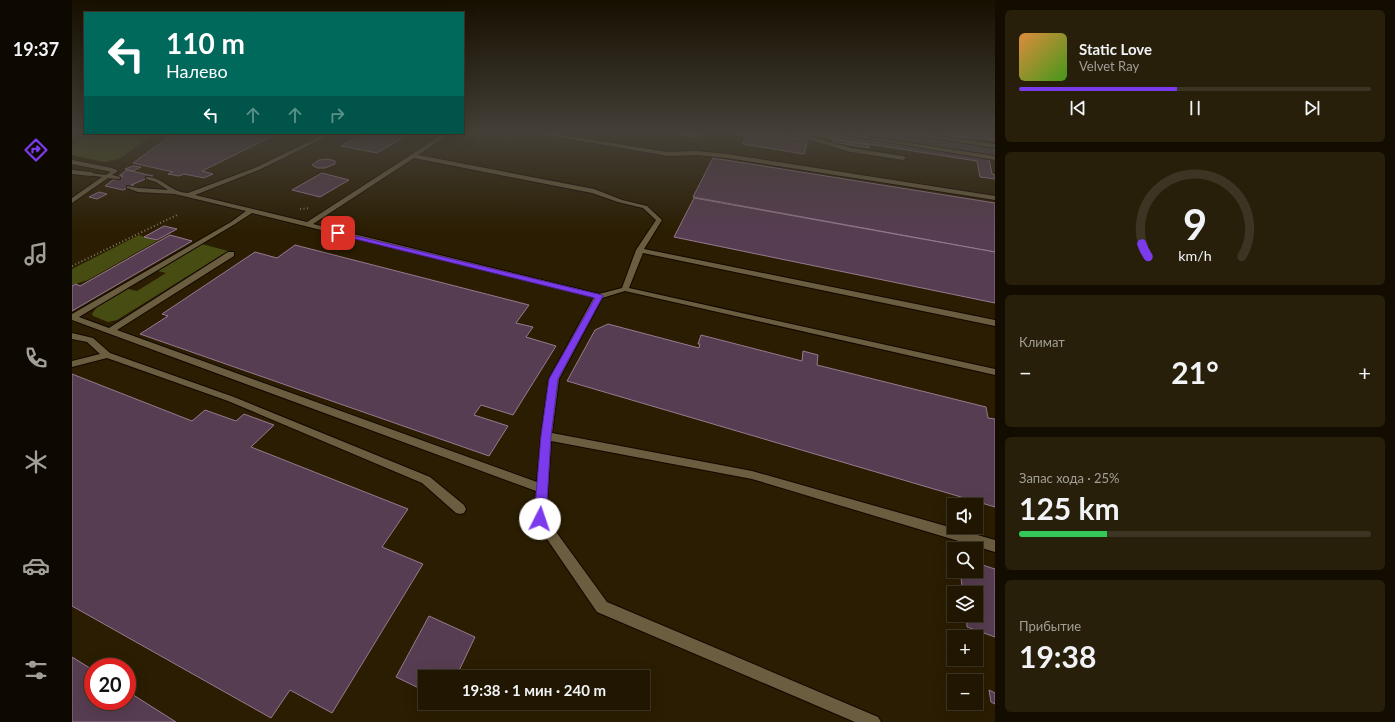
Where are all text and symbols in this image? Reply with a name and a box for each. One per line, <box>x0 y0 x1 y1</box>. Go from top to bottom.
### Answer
text: 110 m <box>166 26 245 60</box>
icon: left <box>100 28 152 80</box>
text: 19:37 <box>13 38 59 60</box>
text: Static Love <box>1079 40 1152 58</box>
text: Velvet Ray <box>1079 58 1139 74</box>
text: Налево <box>166 60 228 82</box>
icon: previous <box>1067 97 1089 119</box>
icon: pause <box>1184 97 1206 119</box>
icon: next <box>1301 97 1323 119</box>
icon: left <box>200 104 222 126</box>
icon: ahead <box>242 104 264 126</box>
icon: ahead <box>284 104 306 126</box>
icon: right <box>326 104 348 126</box>
icon: directions <box>22 136 50 164</box>
text: 9 <box>1183 198 1207 248</box>
pin <box>321 216 355 250</box>
icon: arrive <box>327 222 349 244</box>
icon: music <box>22 240 50 268</box>
text: km/h <box>1178 246 1212 263</box>
text: Климат <box>1019 334 1065 350</box>
icon: phone <box>22 344 50 372</box>
text: 21° <box>1171 354 1219 390</box>
text: − <box>1019 359 1032 386</box>
text: + <box>1358 359 1371 386</box>
icon: climate <box>22 448 50 476</box>
text: Запас хода · 25% <box>1019 470 1120 486</box>
text: 125 km <box>1019 490 1120 526</box>
position arrow <box>519 498 561 540</box>
map controls <box>947 498 983 710</box>
button: sound <box>947 498 983 534</box>
button: search <box>947 542 983 578</box>
icon: car <box>22 552 50 580</box>
button: layers <box>947 586 983 622</box>
text: Прибытие <box>1019 618 1081 634</box>
button: + <box>947 630 983 666</box>
text: 19:38 <box>1019 638 1096 674</box>
icon: filters <box>22 656 50 684</box>
speed limit sign: 20 <box>84 658 136 710</box>
button: − <box>947 674 983 710</box>
text: 19:38 · 1 мин · 240 m <box>462 681 606 699</box>

